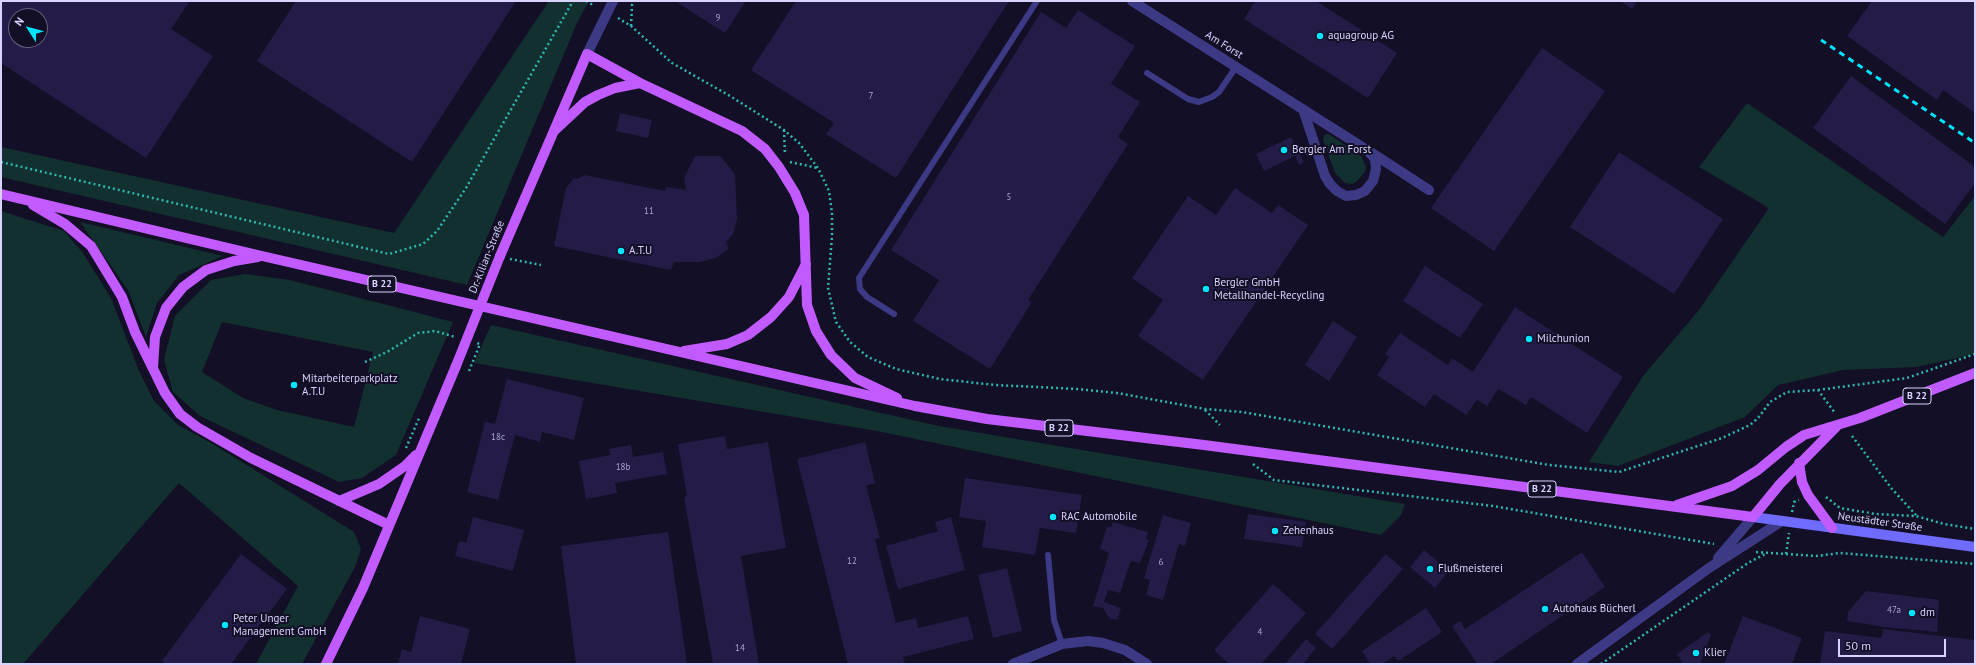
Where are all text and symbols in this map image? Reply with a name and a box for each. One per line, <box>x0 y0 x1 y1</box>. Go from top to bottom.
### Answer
north arrow <box>8 8 48 48</box>
house number: 9 <box>716 13 720 23</box>
text: N <box>11 14 27 29</box>
street label: Am Forst <box>1203 28 1245 62</box>
place label: aquagroup AG <box>1328 29 1394 43</box>
marker: aquagroup AG <box>1315 31 1325 41</box>
house number: 7 <box>869 91 873 101</box>
place label: Bergler Am Forst <box>1292 143 1371 157</box>
marker: Bergler Am Forst <box>1279 145 1289 155</box>
house number: 5 <box>1007 192 1011 202</box>
house number: 11 <box>644 206 654 216</box>
street label: Dr.-Kilian-Straße <box>466 219 508 295</box>
place label: A.T.U <box>629 244 652 258</box>
marker: A.T.U <box>616 246 626 256</box>
road number: B 22 <box>368 276 396 292</box>
place label: Bergler GmbH Metallhandel-Recycling <box>1214 276 1324 302</box>
marker: Bergler GmbH Metallhandel-Recycling <box>1201 284 1211 294</box>
place label: Milchunion <box>1537 332 1590 346</box>
marker: Milchunion <box>1524 334 1534 344</box>
place label: Mitarbeiterparkplatz A.T.U <box>302 372 398 398</box>
marker: Mitarbeiterparkplatz A.T.U <box>289 380 299 390</box>
road number: B 22 <box>1903 388 1931 404</box>
road number: B 22 <box>1045 420 1073 436</box>
house number: 18c <box>491 432 505 442</box>
house number: 18b <box>616 462 630 472</box>
road number: B 22 <box>1528 481 1556 497</box>
place label: RAC Automobile <box>1061 510 1137 524</box>
street label: Neustädter Straße <box>1837 510 1923 534</box>
marker: RAC Automobile <box>1048 512 1058 522</box>
place label: Zehenhaus <box>1283 524 1334 538</box>
marker: Zehenhaus <box>1270 526 1280 536</box>
house number: 12 <box>847 556 857 566</box>
house number: 6 <box>1159 557 1163 567</box>
place label: Flußmeisterei <box>1438 562 1503 576</box>
marker: Flußmeisterei <box>1425 564 1435 574</box>
place label: Autohaus Bücherl <box>1553 602 1636 616</box>
marker: Autohaus Bücherl <box>1540 604 1550 614</box>
house number: 47a <box>1887 605 1901 615</box>
place label: dm <box>1920 606 1935 620</box>
marker: dm <box>1907 608 1917 618</box>
place label: Peter Unger Management GmbH <box>233 612 326 638</box>
marker: Peter Unger Management GmbH <box>220 620 230 630</box>
house number: 4 <box>1258 627 1262 637</box>
scale bar <box>1840 631 1948 657</box>
text: 50 m <box>1845 638 1871 653</box>
house number: 14 <box>735 643 745 653</box>
place label: Klier <box>1704 646 1726 660</box>
marker: Klier <box>1691 648 1701 658</box>

